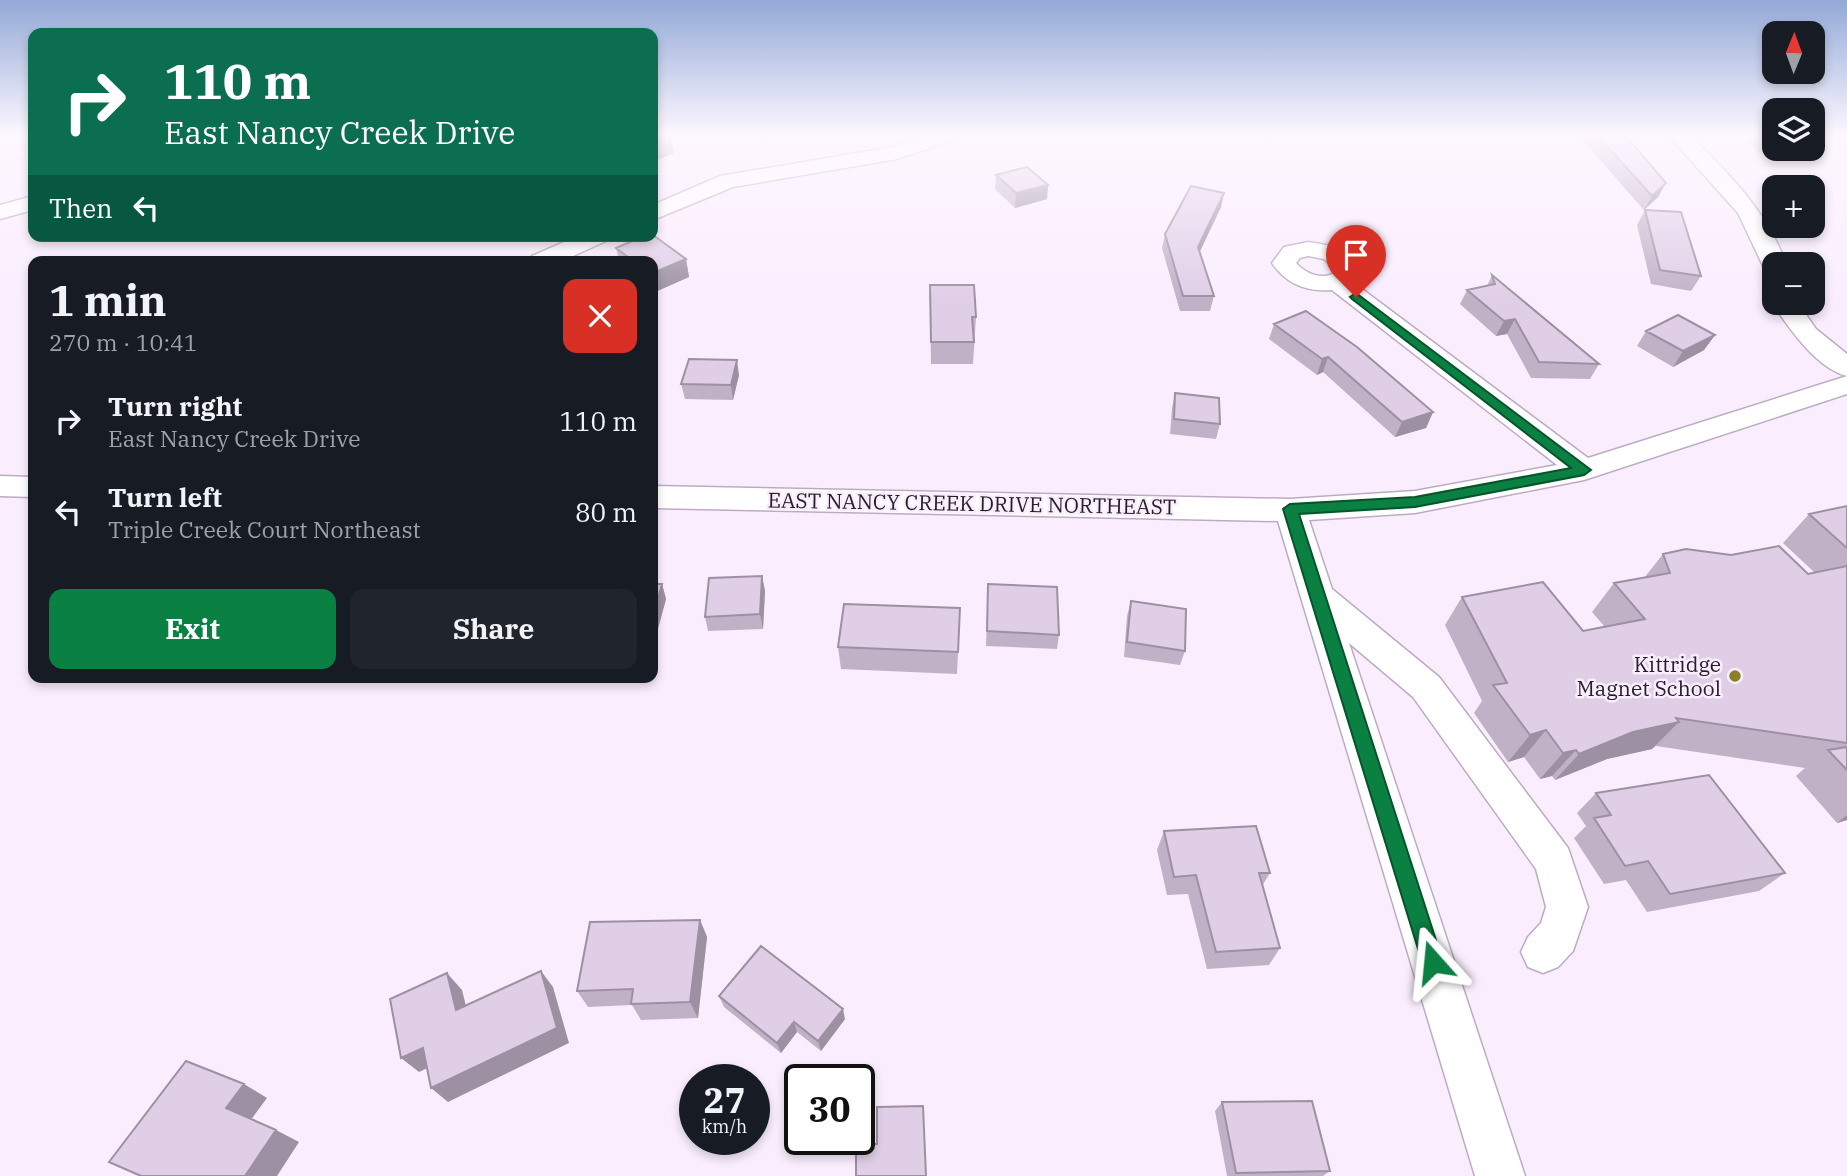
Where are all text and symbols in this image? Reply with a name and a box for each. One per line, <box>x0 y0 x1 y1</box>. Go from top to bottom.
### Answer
north arrow <box>1762 21 1825 84</box>
map controls <box>1762 21 1825 315</box>
text: 110 m <box>164 49 311 112</box>
icon: right <box>49 56 140 147</box>
button: layers <box>1762 98 1825 161</box>
text: East Nancy Creek Drive <box>164 111 515 153</box>
button: + <box>1762 175 1825 238</box>
icon: left <box>127 189 165 227</box>
text: Then <box>49 191 113 225</box>
pin <box>1326 225 1386 297</box>
icon: arrive <box>1337 236 1375 274</box>
button: − <box>1762 252 1825 315</box>
text: 1 min <box>49 273 167 328</box>
button: close <box>563 279 637 353</box>
text: 270 m · 10:41 <box>49 327 198 357</box>
text: Turn right <box>108 389 242 423</box>
icon: right <box>49 402 87 440</box>
text: 110 m <box>559 404 637 438</box>
text: East Nancy Creek Drive <box>108 423 361 453</box>
text: Turn left <box>108 480 222 514</box>
street label: EAST NANCY CREEK DRIVE NORTHEAST <box>767 485 1177 521</box>
icon: left <box>49 493 87 531</box>
text: 80 m <box>575 495 637 529</box>
text: Triple Creek Court Northeast <box>108 514 421 544</box>
button: Exit <box>49 589 336 669</box>
button: Share <box>350 589 637 669</box>
place label: Kittridge Magnet School <box>1576 650 1721 702</box>
marker: Kittridge Magnet School <box>1727 668 1743 684</box>
position arrow <box>1396 925 1470 999</box>
speed limit sign: 30 <box>784 1064 875 1155</box>
text: 27 <box>703 1077 746 1123</box>
text: km/h <box>702 1115 747 1138</box>

